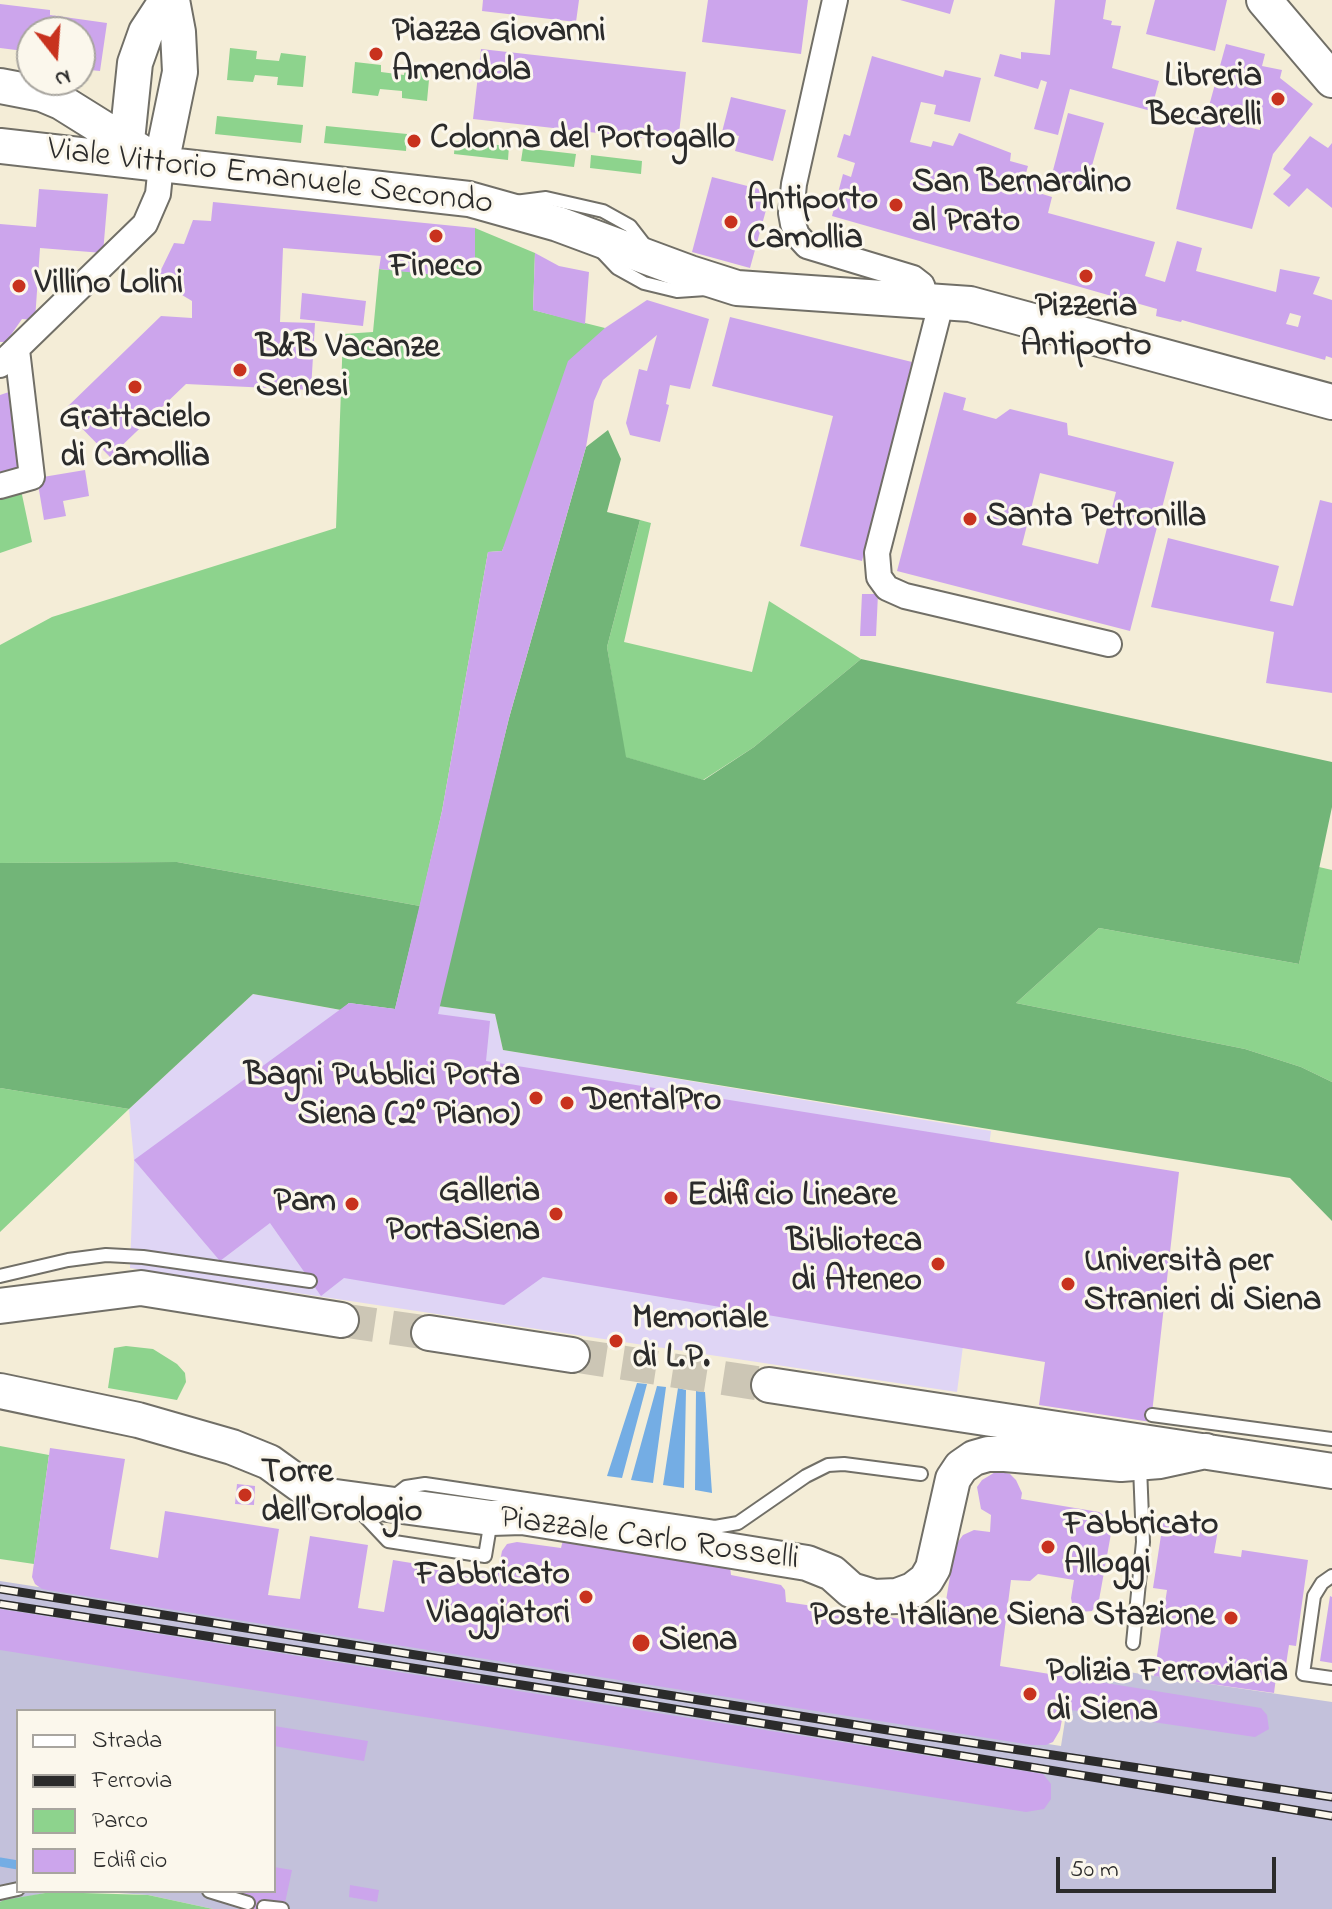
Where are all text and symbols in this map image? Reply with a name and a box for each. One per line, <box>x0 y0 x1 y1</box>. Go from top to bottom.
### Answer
place label: Piazza Giovanni Amendola <box>392 14 606 94</box>
north arrow <box>16 16 96 96</box>
marker: Piazza Giovanni Amendola <box>367 45 385 63</box>
place label: Libreria Becarelli <box>1147 59 1262 138</box>
text: N <box>51 60 74 95</box>
marker: Libreria Becarelli <box>1269 90 1287 108</box>
place label: Colonna del Portogallo <box>430 121 735 161</box>
street label: Viale Vittorio Emanuele Secondo <box>45 131 495 227</box>
marker: Colonna del Portogallo <box>405 132 423 150</box>
place label: San Bernardino al Prato <box>912 165 1131 244</box>
place label: Antiporto Camollia <box>747 182 878 262</box>
marker: San Bernardino al Prato <box>887 196 905 214</box>
marker: Antiporto Camollia <box>722 213 740 231</box>
marker: Fineco <box>427 227 445 245</box>
place label: Fineco <box>390 249 482 289</box>
place label: Villino Lolini <box>35 266 183 306</box>
marker: Pizzeria Antiporto <box>1077 267 1095 285</box>
marker: Villino Lolini <box>10 277 28 295</box>
place label: Pizzeria Antiporto <box>1020 289 1152 368</box>
place label: B&B Vacanze Senesi <box>256 330 440 410</box>
marker: B&B Vacanze Senesi <box>231 361 249 379</box>
marker: Grattacielo di Camollia <box>126 378 144 396</box>
place label: Grattacielo di Camollia <box>59 400 211 480</box>
place label: Santa Petronilla <box>986 499 1206 539</box>
marker: Santa Petronilla <box>961 510 979 528</box>
place label: Bagni Pubblici Porta Siena (2° Piano) <box>244 1058 520 1138</box>
place label: DentalPro <box>583 1083 721 1123</box>
marker: Bagni Pubblici Porta Siena (2° Piano) <box>527 1089 545 1107</box>
marker: DentalPro <box>558 1094 576 1112</box>
place label: Galleria PortaSiena <box>386 1174 540 1254</box>
place label: Edificio Lineare <box>687 1178 897 1218</box>
place label: Pam <box>274 1184 336 1224</box>
marker: Edificio Lineare <box>662 1189 680 1207</box>
marker: Pam <box>343 1195 361 1213</box>
marker: Galleria PortaSiena <box>547 1205 565 1223</box>
place label: Biblioteca di Ateneo <box>786 1224 922 1304</box>
place label: Università per Stranieri di Siena <box>1084 1244 1321 1324</box>
marker: Biblioteca di Ateneo <box>929 1255 947 1273</box>
marker: Università per Stranieri di Siena <box>1059 1275 1077 1293</box>
place label: Memoriale di L.P. <box>632 1301 768 1380</box>
marker: Memoriale di L.P. <box>607 1332 625 1350</box>
place label: Torre dell'Orologio <box>261 1455 422 1534</box>
marker: Torre dell'Orologio <box>236 1486 254 1504</box>
street label: Piazzale Carlo Rosselli <box>497 1500 801 1582</box>
place label: Fabbricato Alloggi <box>1064 1507 1218 1586</box>
marker: Fabbricato Alloggi <box>1039 1538 1057 1556</box>
place label: Fabbricato Viaggiatori <box>416 1557 570 1636</box>
marker: Fabbricato Viaggiatori <box>577 1588 595 1606</box>
place label: Poste Italiane Siena Stazione <box>810 1598 1215 1638</box>
marker: Poste Italiane Siena Stazione <box>1222 1609 1240 1627</box>
place label: Siena <box>659 1623 737 1663</box>
marker: Siena <box>630 1632 652 1654</box>
place label: Polizia Ferroviaria di Siena <box>1046 1654 1288 1734</box>
marker: Polizia Ferroviaria di Siena <box>1021 1685 1039 1703</box>
legend <box>16 1709 276 1893</box>
text: Strada <box>92 1724 162 1759</box>
text: Ferrovia <box>92 1764 172 1799</box>
text: Parco <box>92 1804 148 1839</box>
scale bar <box>1060 1841 1280 1891</box>
text: Edificio <box>92 1844 167 1879</box>
text: 50 m <box>1070 1853 1119 1888</box>

